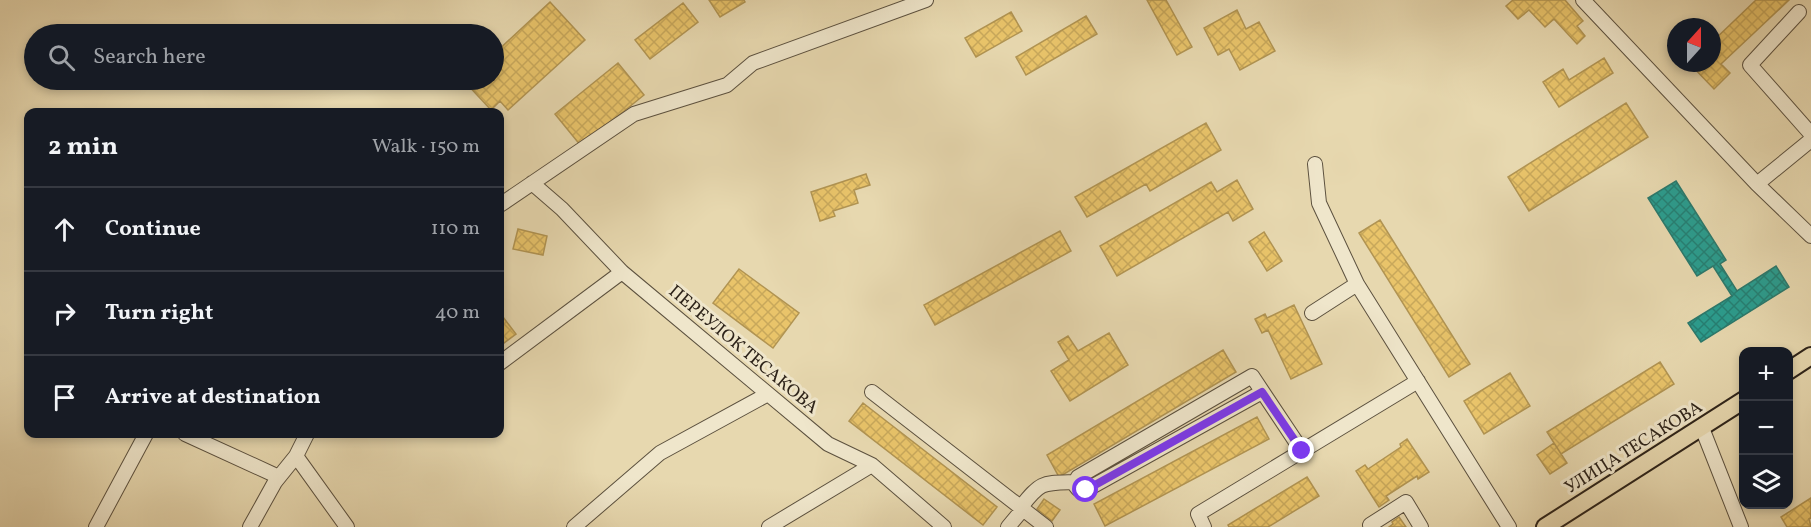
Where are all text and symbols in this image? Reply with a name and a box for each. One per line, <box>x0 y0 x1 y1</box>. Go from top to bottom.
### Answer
north arrow <box>1667 18 1721 72</box>
search box <box>24 24 504 90</box>
icon: search <box>45 41 78 74</box>
text: Search here <box>93 42 206 73</box>
text: 2 min <box>48 129 118 165</box>
text: Walk · 150 m <box>372 133 480 161</box>
icon: ahead <box>48 213 81 246</box>
text: Continue <box>105 214 201 245</box>
text: 110 m <box>431 215 480 243</box>
street label: ПЕРЕУЛОК ТЕСАКОВА <box>663 280 824 420</box>
icon: right <box>48 297 81 330</box>
text: Turn right <box>105 298 213 329</box>
text: 40 m <box>435 299 480 327</box>
map controls <box>1739 347 1793 509</box>
button: + <box>1739 347 1793 401</box>
icon: arrive <box>48 381 81 414</box>
text: Arrive at destination <box>105 382 321 413</box>
street label: УЛИЦА ТЕСАКОВА <box>1560 395 1708 501</box>
button: − <box>1739 401 1793 455</box>
route end <box>1288 437 1314 463</box>
button: layers <box>1739 455 1793 509</box>
route start <box>1072 476 1098 502</box>

